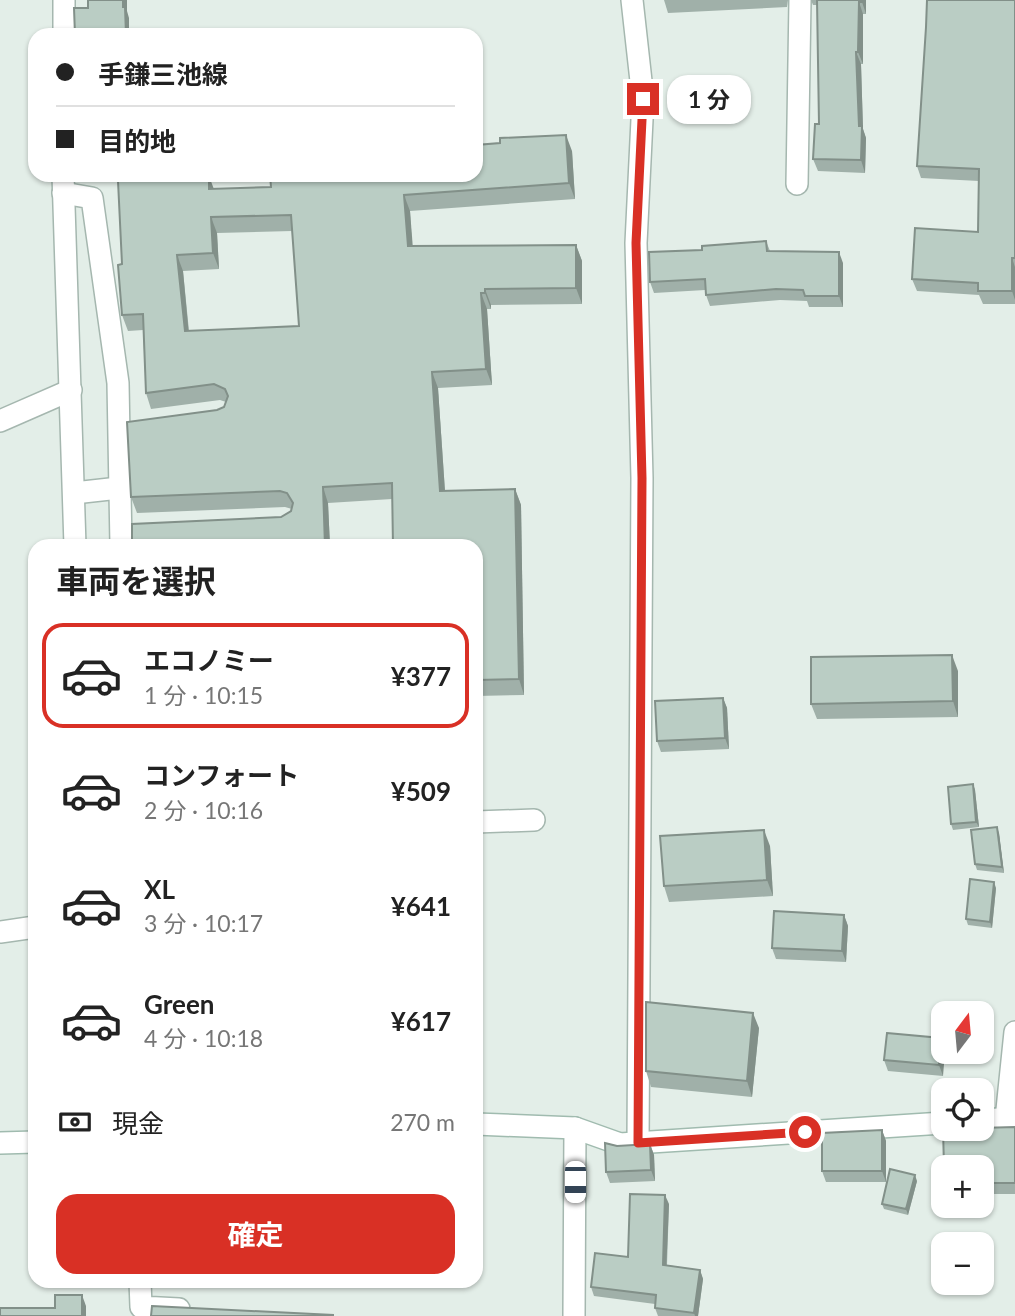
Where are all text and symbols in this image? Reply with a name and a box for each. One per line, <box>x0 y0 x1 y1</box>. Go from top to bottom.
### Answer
text: 手鎌三池線 <box>98 58 228 90</box>
callout: 1 分 <box>668 74 752 124</box>
route end <box>627 83 659 115</box>
text: 1 分 <box>688 85 730 113</box>
text: 目的地 <box>98 125 176 157</box>
text: 車両を選択 <box>56 561 216 600</box>
icon: car <box>60 644 123 707</box>
text: エコノミー <box>144 644 274 676</box>
text: ¥377 <box>391 660 451 692</box>
text: 1 分 · 10:15 <box>144 681 263 709</box>
icon: car <box>60 759 123 822</box>
text: コンフォート <box>144 759 299 791</box>
text: ¥509 <box>391 775 451 807</box>
text: 2 分 · 10:16 <box>144 796 263 824</box>
text: XL <box>144 873 175 905</box>
icon: car <box>60 874 123 937</box>
text: ¥641 <box>391 890 451 922</box>
text: 3 分 · 10:17 <box>144 909 263 937</box>
text: Green <box>144 988 214 1020</box>
icon: car <box>60 989 123 1052</box>
north arrow <box>931 1001 994 1064</box>
map controls <box>931 1001 994 1295</box>
text: ¥617 <box>391 1005 451 1037</box>
text: 4 分 · 10:18 <box>144 1024 263 1052</box>
button: locate <box>931 1078 994 1141</box>
icon: cash <box>56 1103 94 1141</box>
text: 現金 <box>112 1107 164 1139</box>
text: 270 m <box>390 1108 455 1136</box>
route start <box>789 1116 821 1148</box>
button: + <box>931 1155 994 1218</box>
car <box>565 1161 586 1203</box>
button: 確定 <box>56 1194 455 1274</box>
button: − <box>931 1232 994 1295</box>

